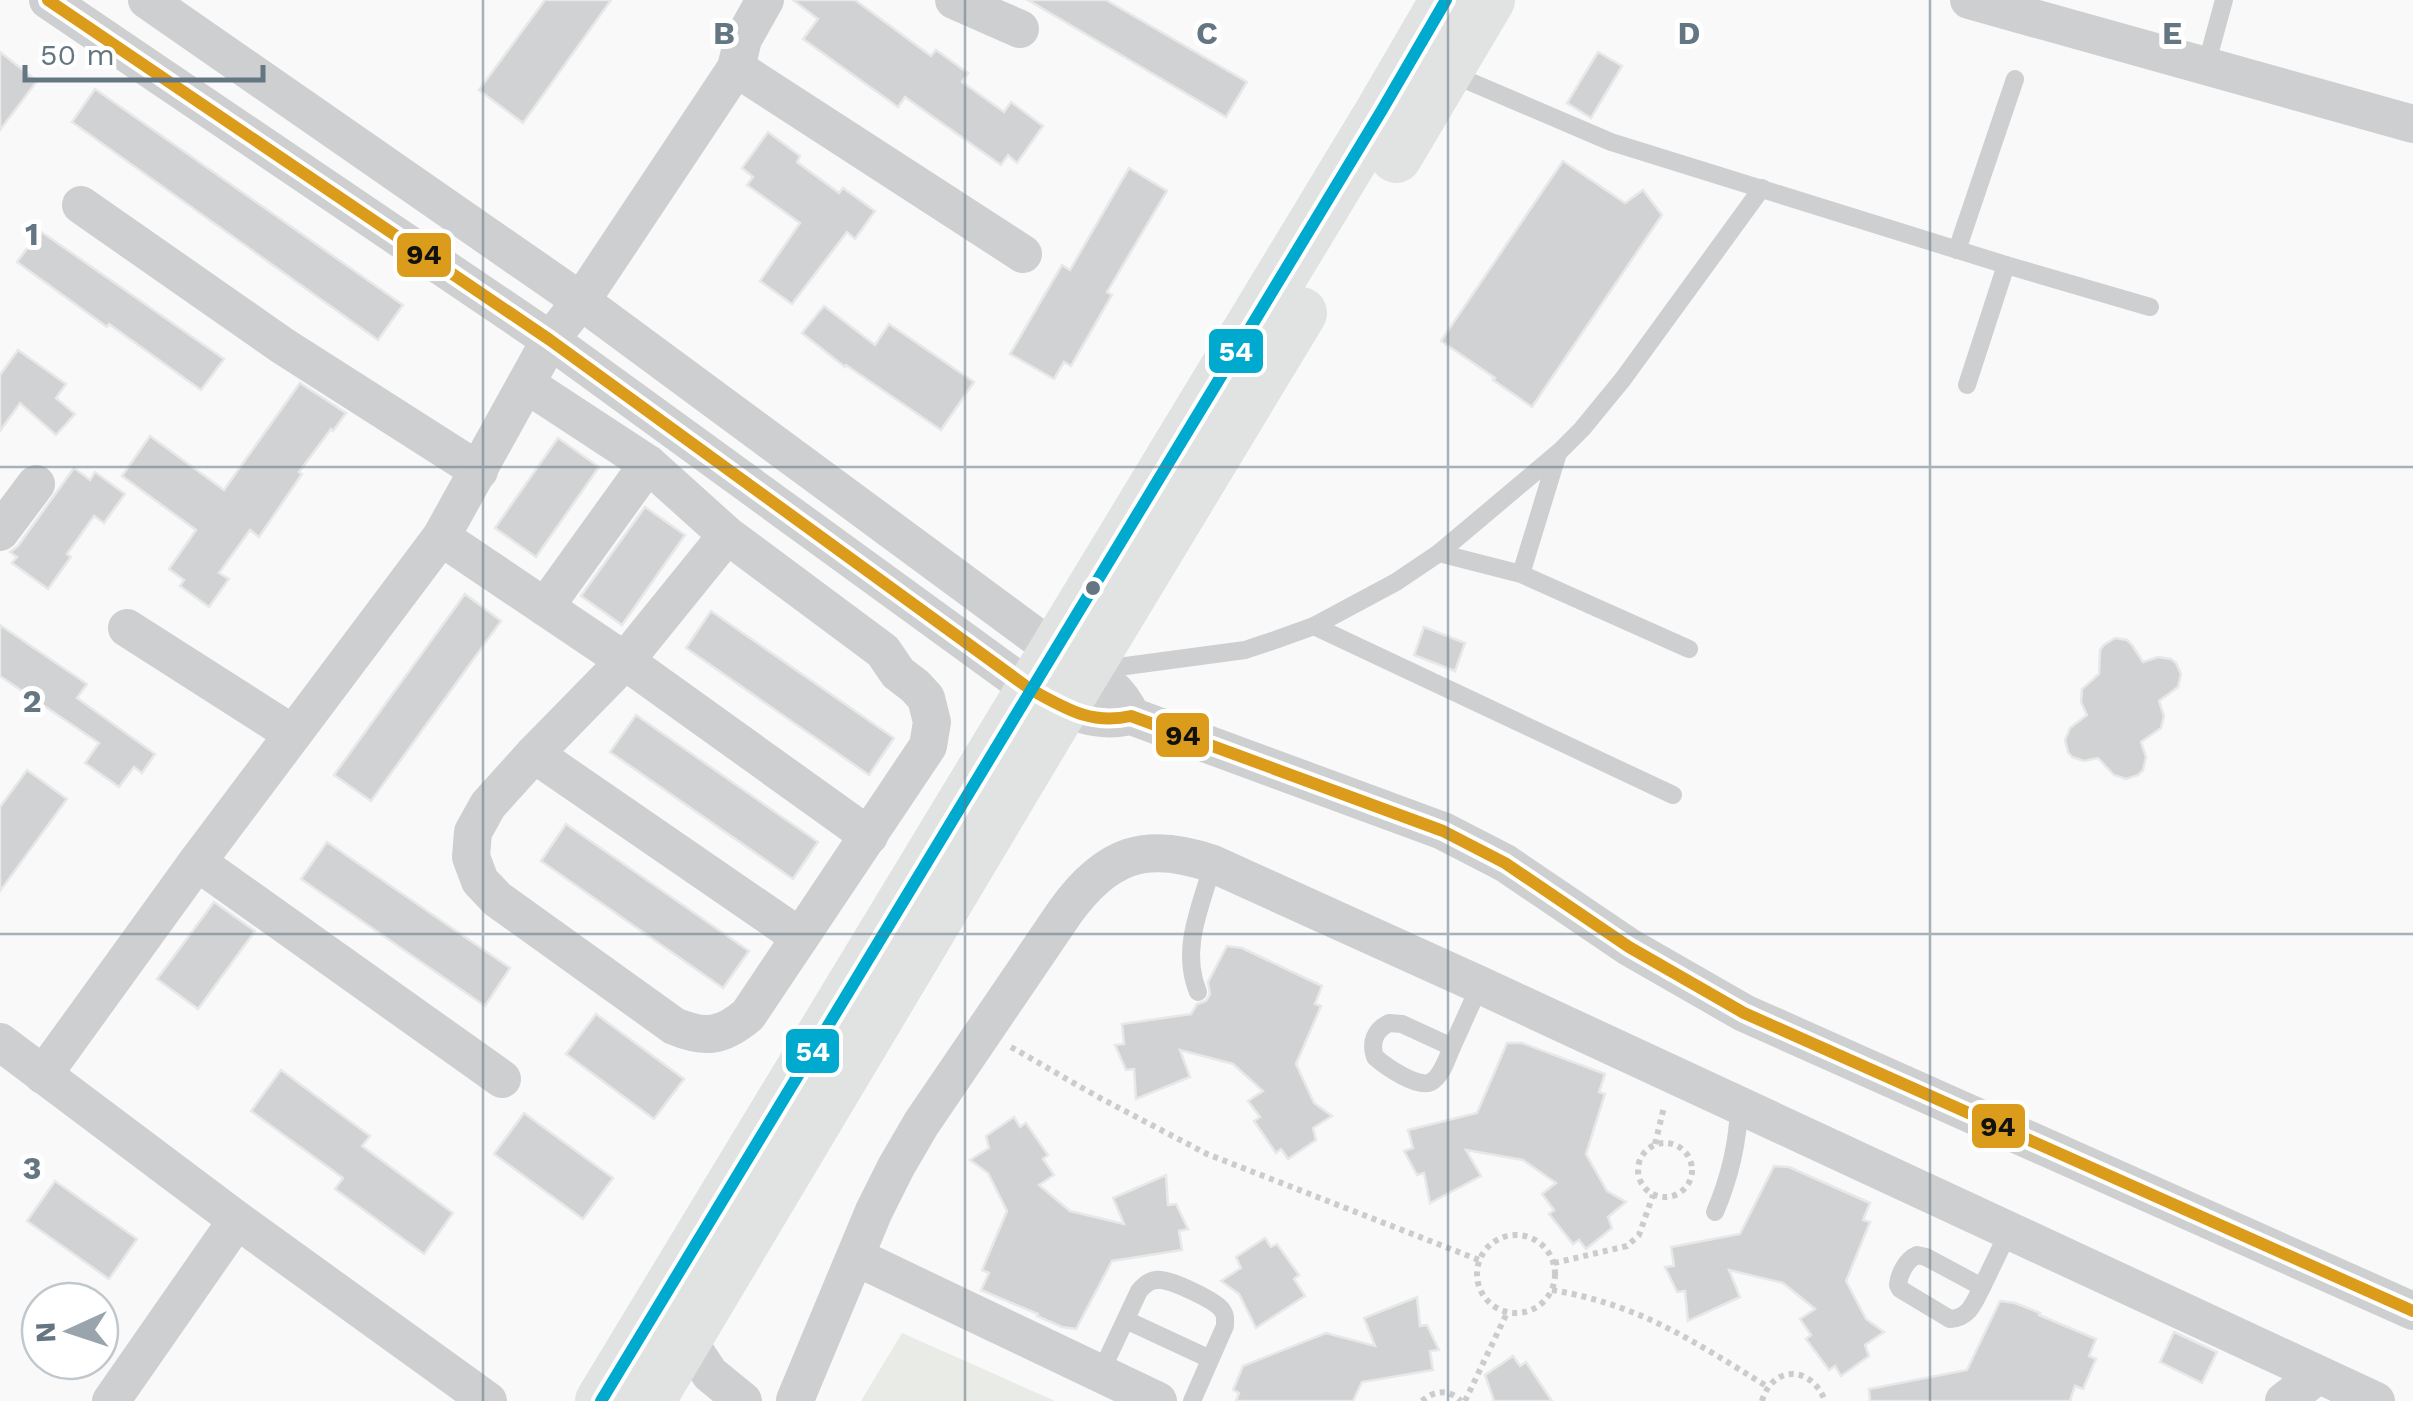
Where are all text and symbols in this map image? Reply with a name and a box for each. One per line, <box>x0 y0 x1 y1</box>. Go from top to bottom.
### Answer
text: B <box>713 14 735 52</box>
text: C <box>1196 14 1218 52</box>
text: D <box>1678 14 1700 52</box>
text: E <box>2162 14 2182 52</box>
scale bar <box>25 20 262 82</box>
text: 50 m <box>40 37 115 72</box>
text: 1 <box>25 215 39 253</box>
line badge: 94 <box>395 231 453 279</box>
text: 94 <box>406 238 442 271</box>
line badge: 54 <box>1207 327 1265 375</box>
text: 54 <box>1219 335 1253 368</box>
unlabelled marker <box>1083 578 1103 598</box>
text: 2 <box>22 682 42 720</box>
line badge: 94 <box>1154 711 1211 759</box>
text: 94 <box>1165 719 1201 752</box>
line badge: 54 <box>784 1027 841 1075</box>
text: 54 <box>796 1035 830 1068</box>
line badge: 94 <box>1970 1102 2027 1150</box>
text: 94 <box>1980 1110 2016 1143</box>
text: 3 <box>23 1149 41 1187</box>
north arrow <box>20 1281 120 1381</box>
text: N <box>29 1321 63 1344</box>

